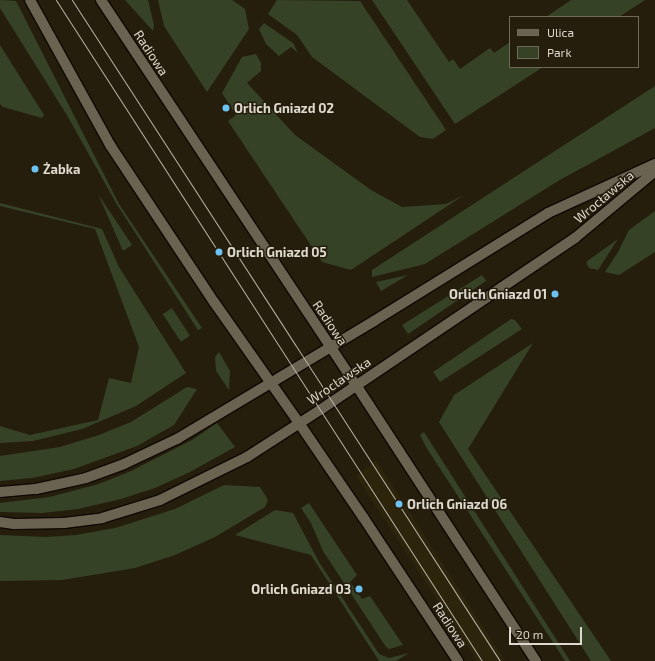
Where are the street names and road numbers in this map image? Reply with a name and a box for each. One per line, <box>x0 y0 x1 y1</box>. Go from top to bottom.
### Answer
street label: Radiowa <box>131 27 171 79</box>
street label: Wrocławska <box>571 167 637 227</box>
street label: Radiowa <box>309 297 351 349</box>
street label: Wrocławska <box>304 354 374 408</box>
street label: Radiowa <box>430 599 470 651</box>

